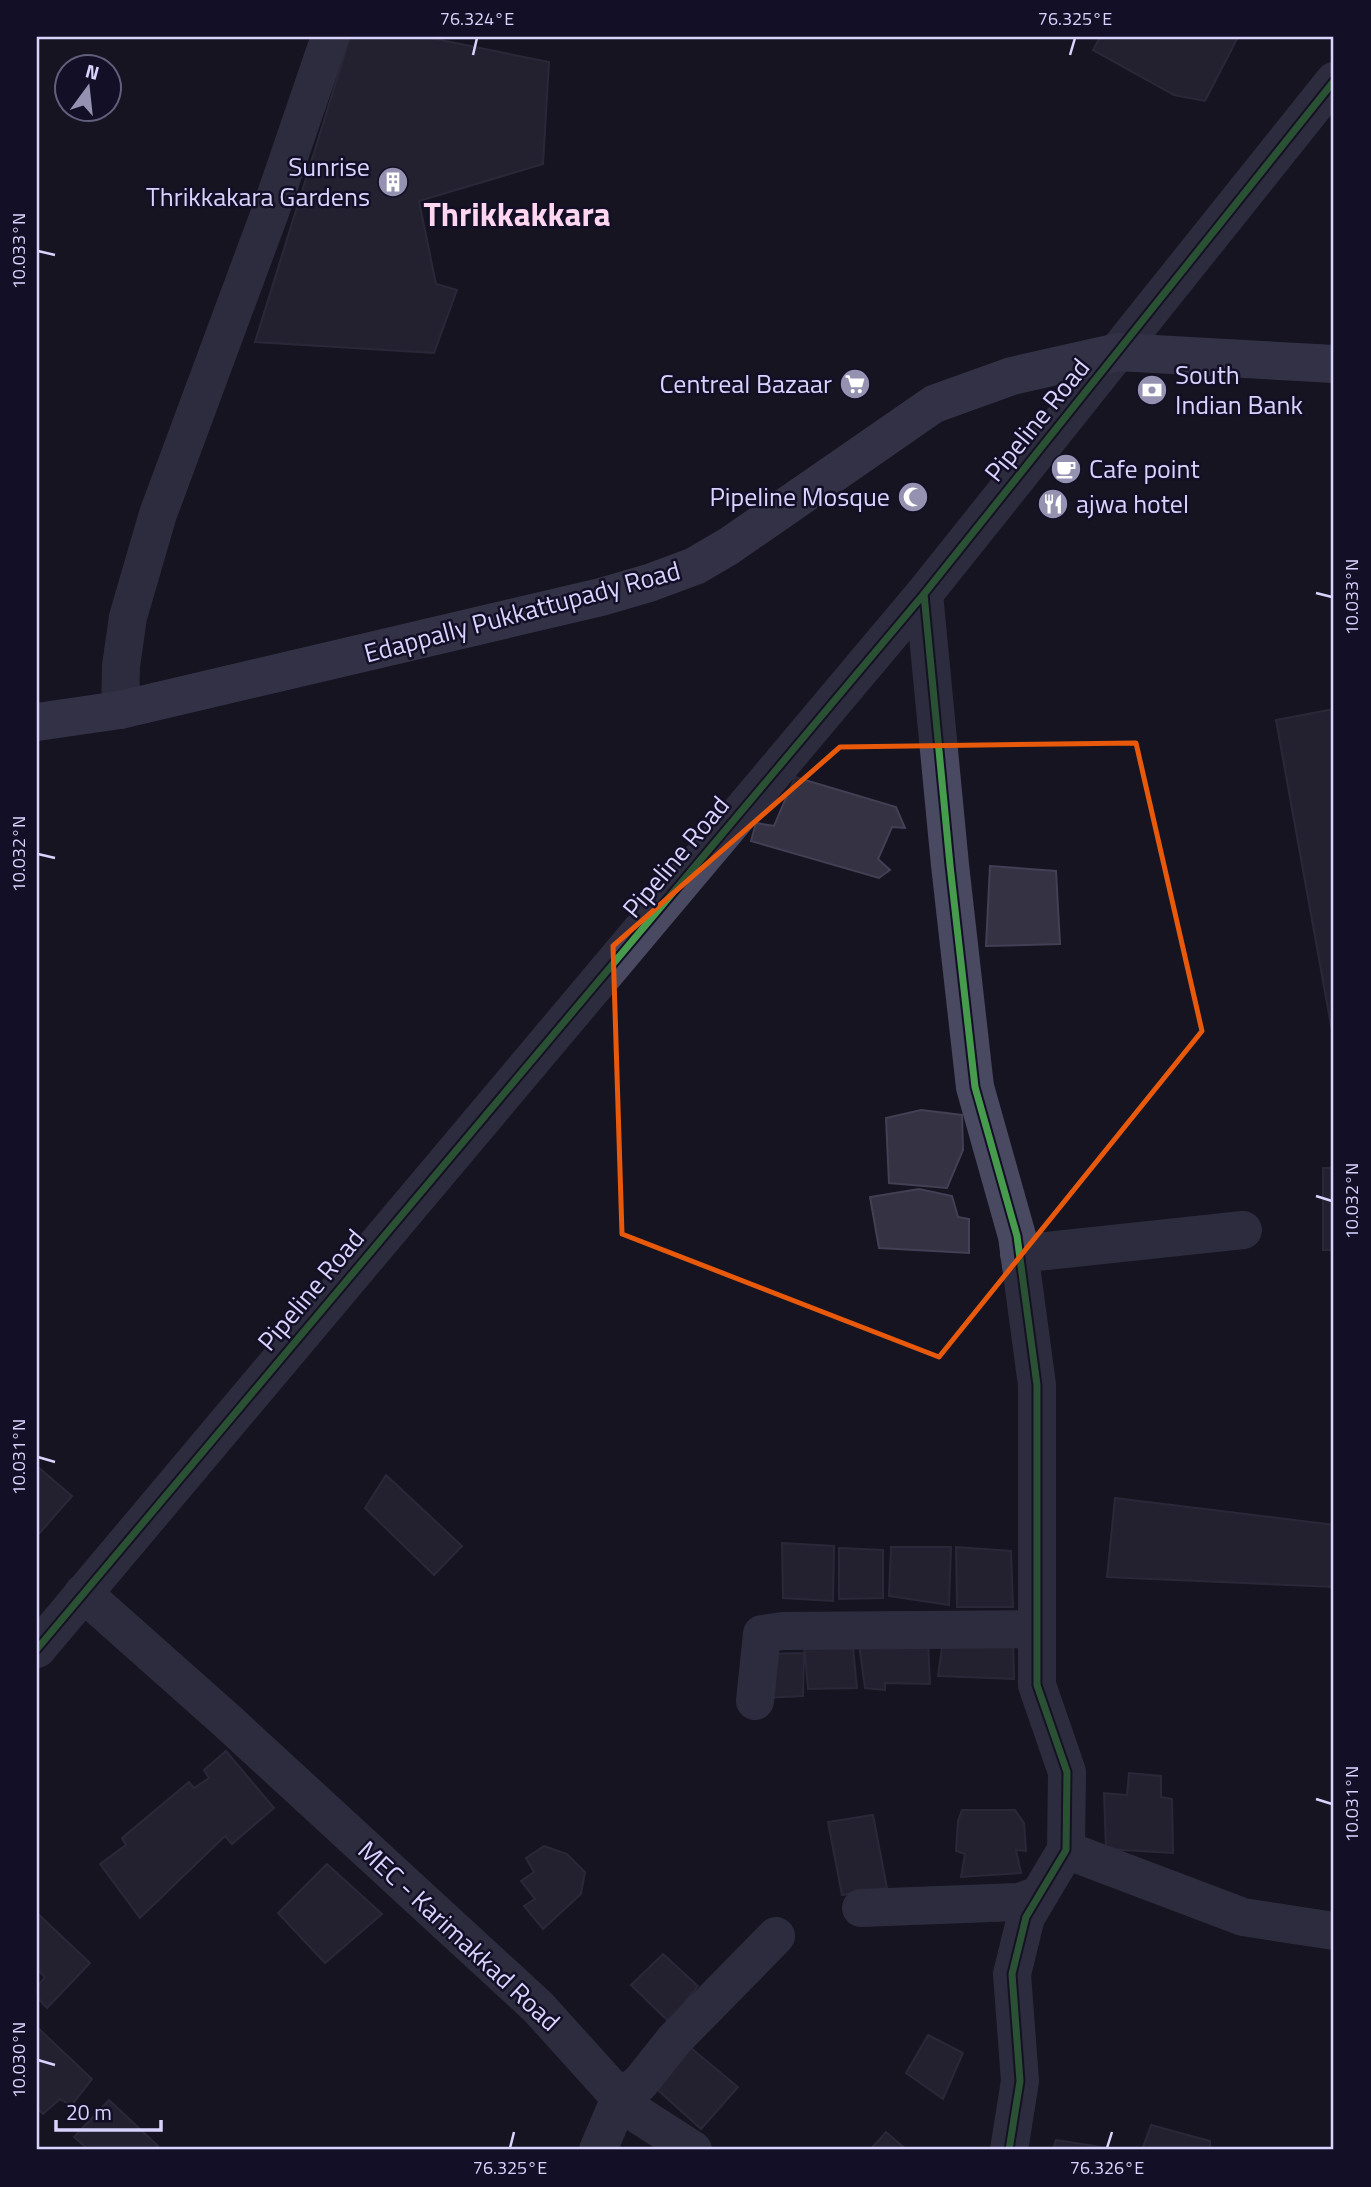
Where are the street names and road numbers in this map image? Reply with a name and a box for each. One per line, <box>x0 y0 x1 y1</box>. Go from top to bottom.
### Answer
street label: Pipeline Road <box>975 350 1099 490</box>
street label: Edappally Pukkattupady Road <box>359 551 684 673</box>
street label: Pipeline Road <box>613 787 738 926</box>
street label: Pipeline Road <box>248 1220 373 1359</box>
street label: MEC - Karimakkad Road <box>350 1831 569 2040</box>

